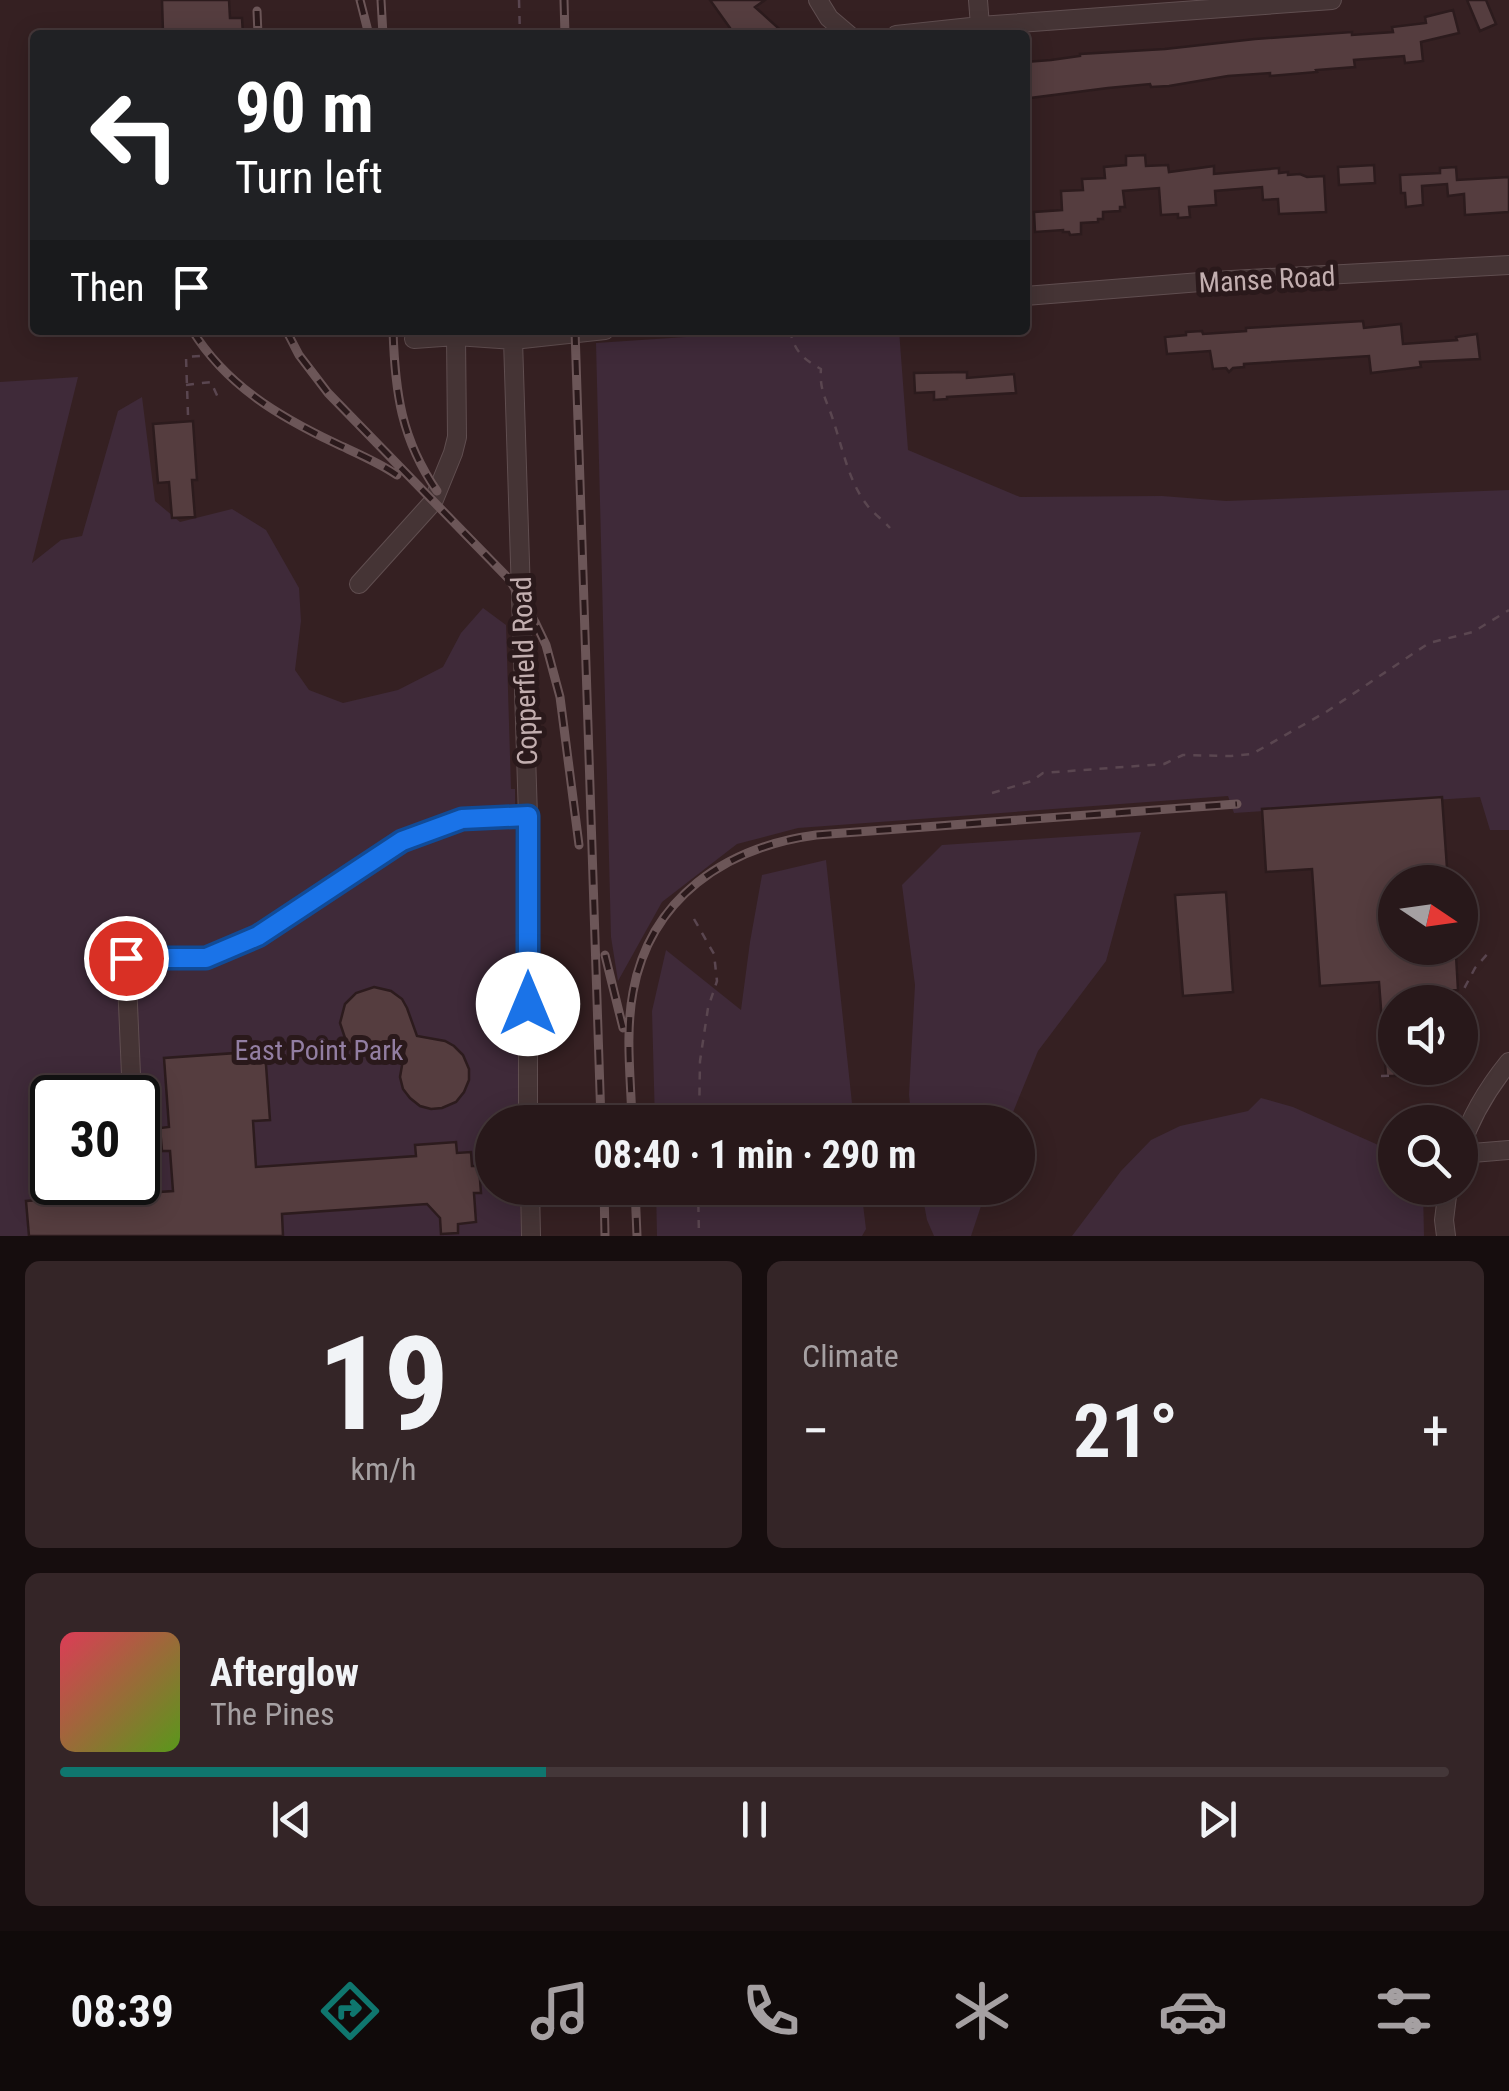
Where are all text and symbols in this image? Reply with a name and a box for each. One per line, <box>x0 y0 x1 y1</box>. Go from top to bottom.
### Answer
text: 90 m <box>235 67 374 149</box>
icon: left <box>70 70 200 200</box>
text: Turn left <box>235 151 383 204</box>
street label: Manse Road <box>1198 259 1336 300</box>
icon: arrive <box>164 260 219 315</box>
text: Then <box>70 266 144 310</box>
street label: Copperfield Road <box>505 576 544 766</box>
north arrow <box>1378 865 1478 965</box>
map controls <box>1378 865 1478 1205</box>
pin <box>84 916 169 1001</box>
icon: arrive <box>99 931 154 986</box>
position arrow <box>476 952 580 1056</box>
button: sound <box>1378 985 1478 1085</box>
park label: East Point Park <box>235 1034 404 1067</box>
speed limit sign: 30 <box>30 1075 160 1205</box>
button: search <box>1378 1105 1478 1205</box>
text: 08:40 · 1 min · 290 m <box>594 1133 916 1177</box>
text: 19 <box>318 1308 449 1461</box>
text: Climate <box>802 1337 899 1375</box>
text: 21° <box>1073 1387 1178 1475</box>
text: − <box>802 1399 830 1463</box>
text: + <box>1422 1399 1449 1463</box>
text: km/h <box>351 1450 416 1488</box>
text: Afterglow <box>210 1651 359 1695</box>
text: The Pines <box>210 1695 335 1733</box>
icon: previous <box>264 1792 319 1847</box>
icon: pause <box>727 1792 782 1847</box>
icon: next <box>1190 1792 1245 1847</box>
icon: directions <box>315 1976 385 2046</box>
icon: music <box>525 1976 595 2046</box>
icon: phone <box>736 1976 806 2046</box>
icon: climate <box>947 1976 1017 2046</box>
icon: car <box>1158 1976 1228 2046</box>
icon: filters <box>1369 1976 1439 2046</box>
text: 08:39 <box>70 1985 174 2038</box>

